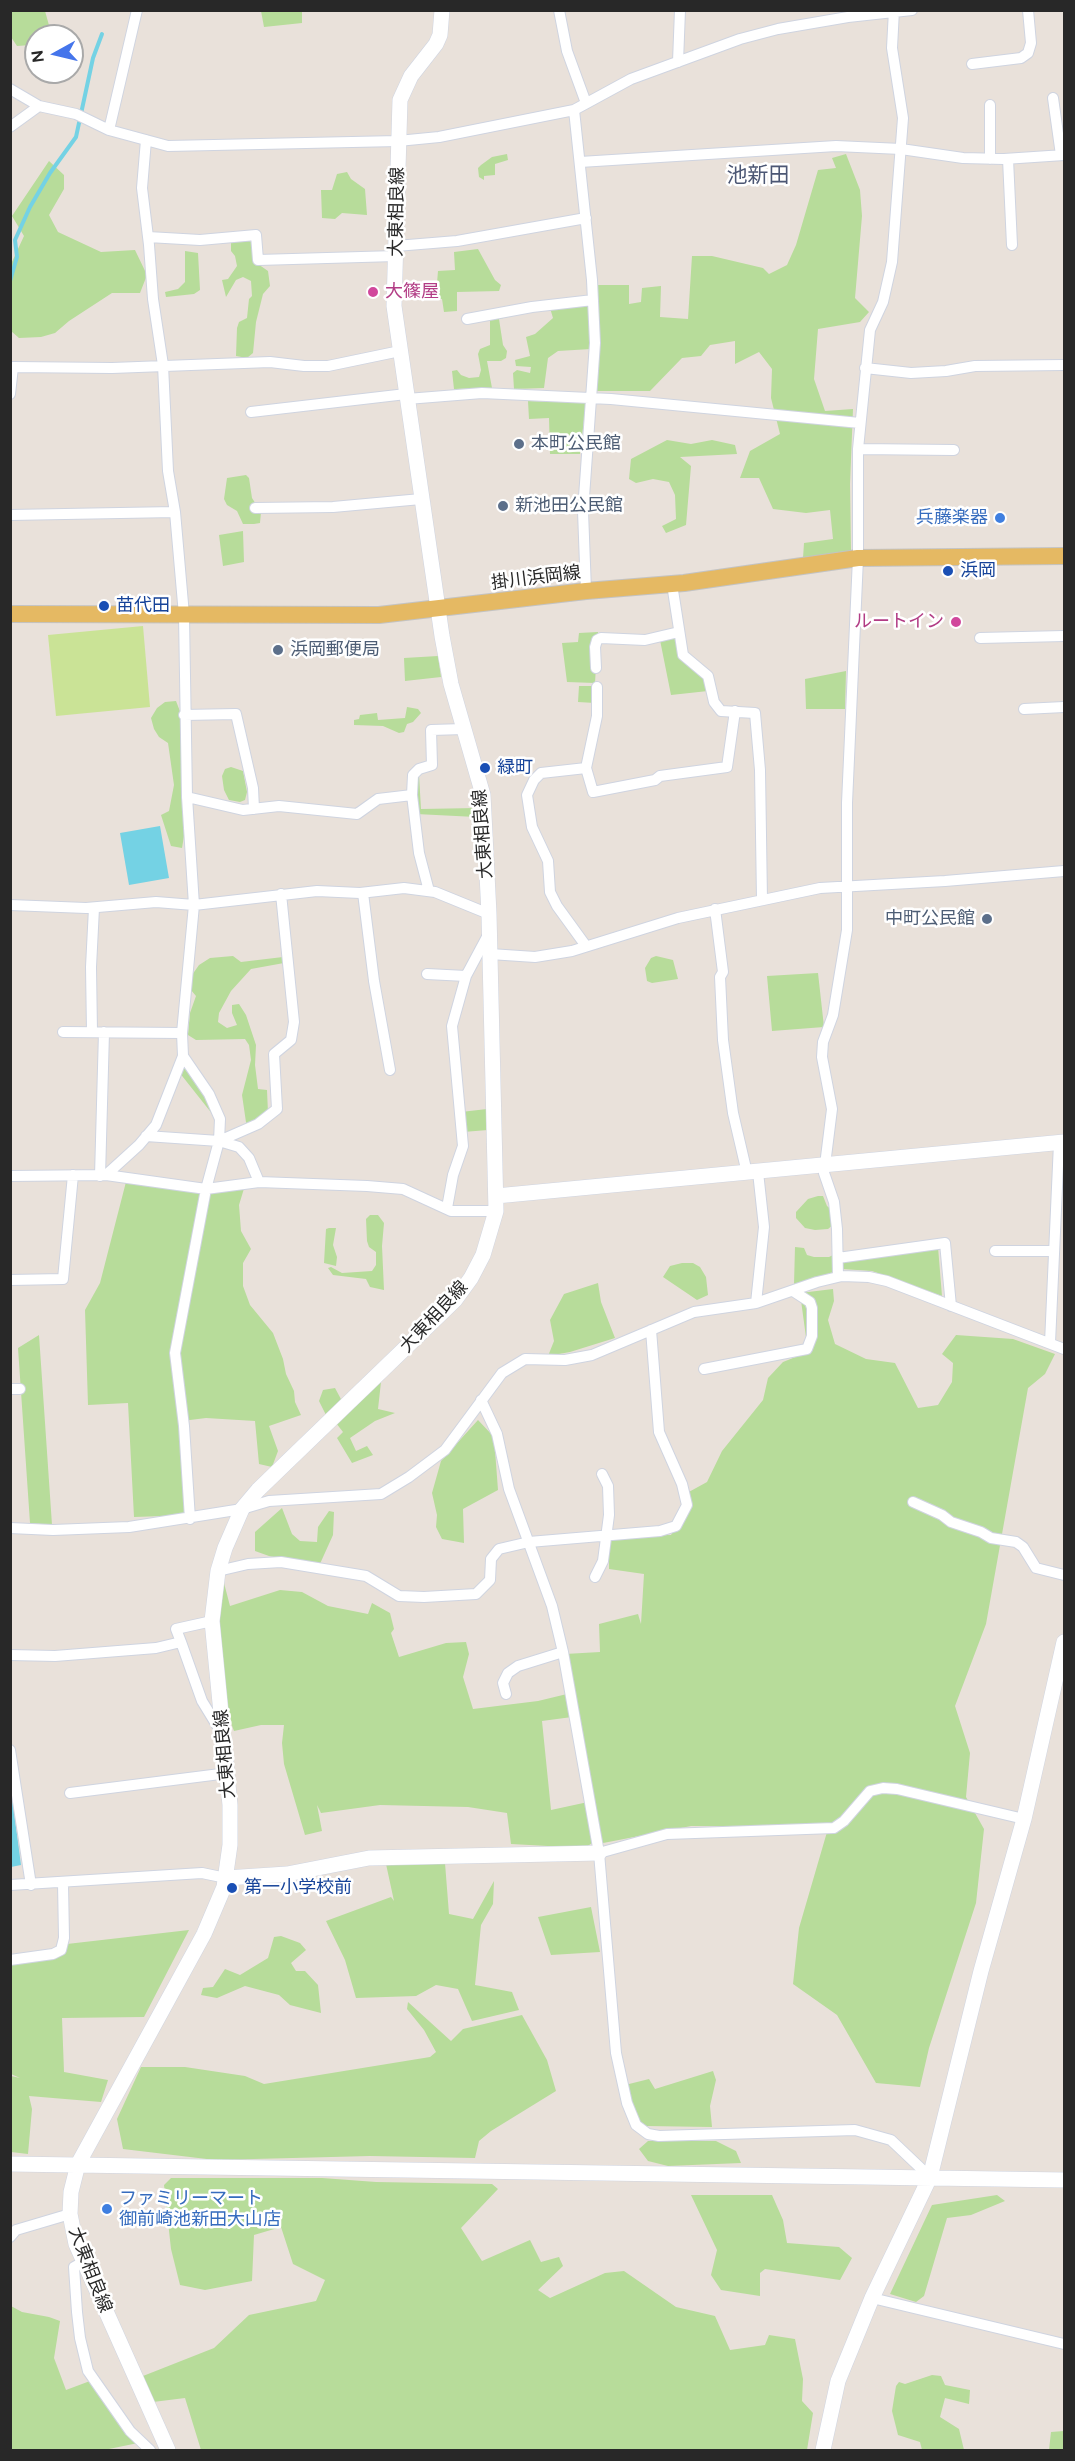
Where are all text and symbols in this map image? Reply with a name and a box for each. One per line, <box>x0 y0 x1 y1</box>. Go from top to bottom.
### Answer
north arrow <box>24 24 84 84</box>
text: N <box>27 49 48 64</box>
district label: 池新田 <box>727 163 789 189</box>
street label: 大東相良線 <box>385 167 409 257</box>
place label: 大篠屋 <box>385 281 439 303</box>
marker: 大篠屋 <box>366 285 380 299</box>
place label: 本町公民館 <box>531 433 621 455</box>
marker: 本町公民館 <box>512 437 526 451</box>
place label: 新池田公民館 <box>515 495 623 517</box>
marker: 新池田公民館 <box>496 499 510 513</box>
place label: 兵藤楽器 <box>916 507 988 529</box>
marker: 兵藤楽器 <box>993 511 1007 525</box>
place label: 浜岡 <box>960 560 996 582</box>
street label: 掛川浜岡線 <box>490 562 582 594</box>
marker: 浜岡 <box>941 564 955 578</box>
place label: 苗代田 <box>116 595 170 617</box>
marker: 苗代田 <box>97 599 111 613</box>
place label: ルートイン <box>854 611 944 633</box>
marker: ルートイン <box>949 615 963 629</box>
place label: 浜岡郵便局 <box>290 639 380 661</box>
marker: 浜岡郵便局 <box>271 643 285 657</box>
place label: 緑町 <box>497 757 533 779</box>
marker: 緑町 <box>478 761 492 775</box>
street label: 大東相良線 <box>469 788 497 880</box>
place label: 中町公民館 <box>885 908 975 930</box>
marker: 中町公民館 <box>980 912 994 926</box>
street label: 大東相良線 <box>395 1277 473 1357</box>
street label: 大東相良線 <box>210 1708 240 1800</box>
place label: 第一小学校前 <box>244 1877 352 1899</box>
marker: 第一小学校前 <box>225 1881 239 1895</box>
place label: ファミリーマート 御前崎池新田大山店 <box>119 2188 281 2230</box>
marker: ファミリーマート 御前崎池新田大山店 <box>100 2202 114 2216</box>
street label: 大東相良線 <box>64 2224 116 2316</box>

